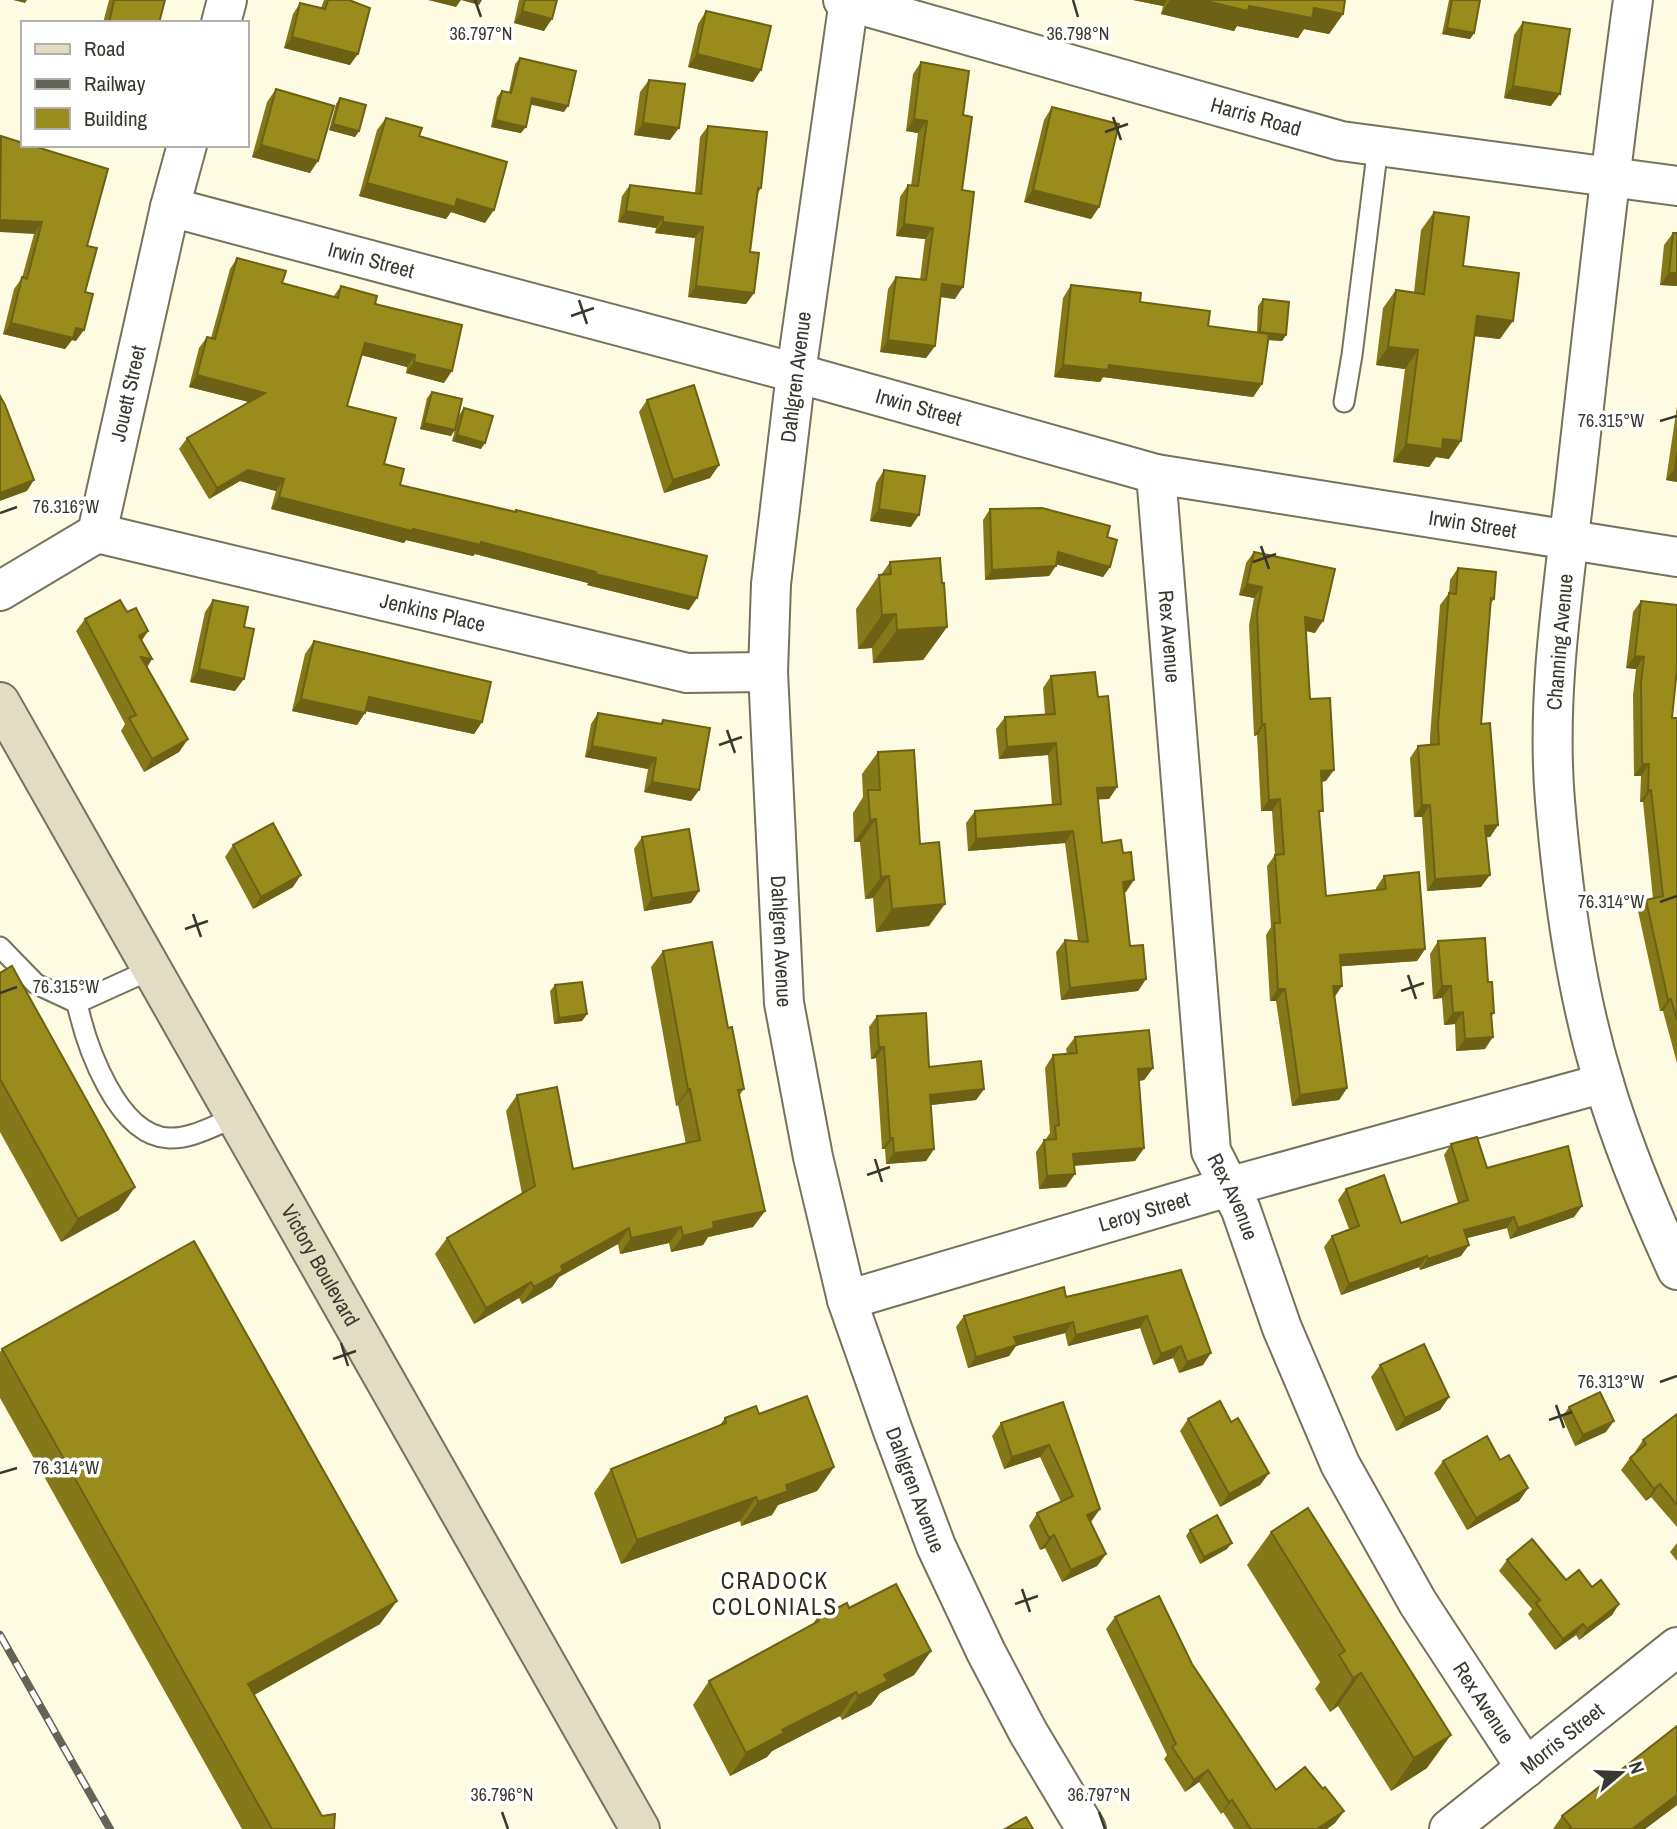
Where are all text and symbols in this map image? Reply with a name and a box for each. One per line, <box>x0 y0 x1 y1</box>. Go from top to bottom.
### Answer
legend <box>21 21 248 147</box>
text: 36.797°N <box>450 21 513 46</box>
text: 36.798°N <box>1047 21 1110 46</box>
text: Road <box>84 34 125 63</box>
text: Railway <box>84 69 146 98</box>
street label: Harris Road <box>1207 90 1305 143</box>
text: Building <box>84 104 148 133</box>
street label: Irwin Street <box>325 235 418 285</box>
street label: Dahlgren Avenue <box>773 310 818 444</box>
street label: Jouett Street <box>103 342 153 444</box>
street label: Irwin Street <box>872 381 965 433</box>
text: 76.315°W <box>1578 408 1644 433</box>
text: 76.316°W <box>33 494 99 519</box>
street label: Irwin Street <box>1427 503 1519 545</box>
street label: Channing Avenue <box>1539 573 1580 711</box>
street label: Jenkins Place <box>377 586 488 639</box>
street label: Rex Avenue <box>1151 589 1188 684</box>
street label: Dahlgren Avenue <box>764 875 799 1008</box>
text: 76.314°W <box>1578 889 1644 914</box>
text: 76.315°W <box>33 974 99 999</box>
street label: Rex Avenue <box>1201 1148 1265 1244</box>
street label: Leroy Street <box>1095 1184 1193 1239</box>
street label: Victory Boulevard <box>274 1199 367 1331</box>
text: 76.313°W <box>1578 1369 1644 1394</box>
street label: Dahlgren Avenue <box>879 1423 952 1557</box>
text: 76.314°W <box>33 1455 99 1480</box>
district label: CRADOCK COLONIALS <box>712 1565 838 1622</box>
street label: Rex Avenue <box>1446 1656 1521 1749</box>
street label: Morris Street <box>1514 1696 1610 1781</box>
north arrow <box>1586 1738 1656 1808</box>
text: N <box>1623 1758 1651 1777</box>
text: 36.796°N <box>471 1782 534 1807</box>
text: 36.797°N <box>1068 1782 1131 1807</box>

